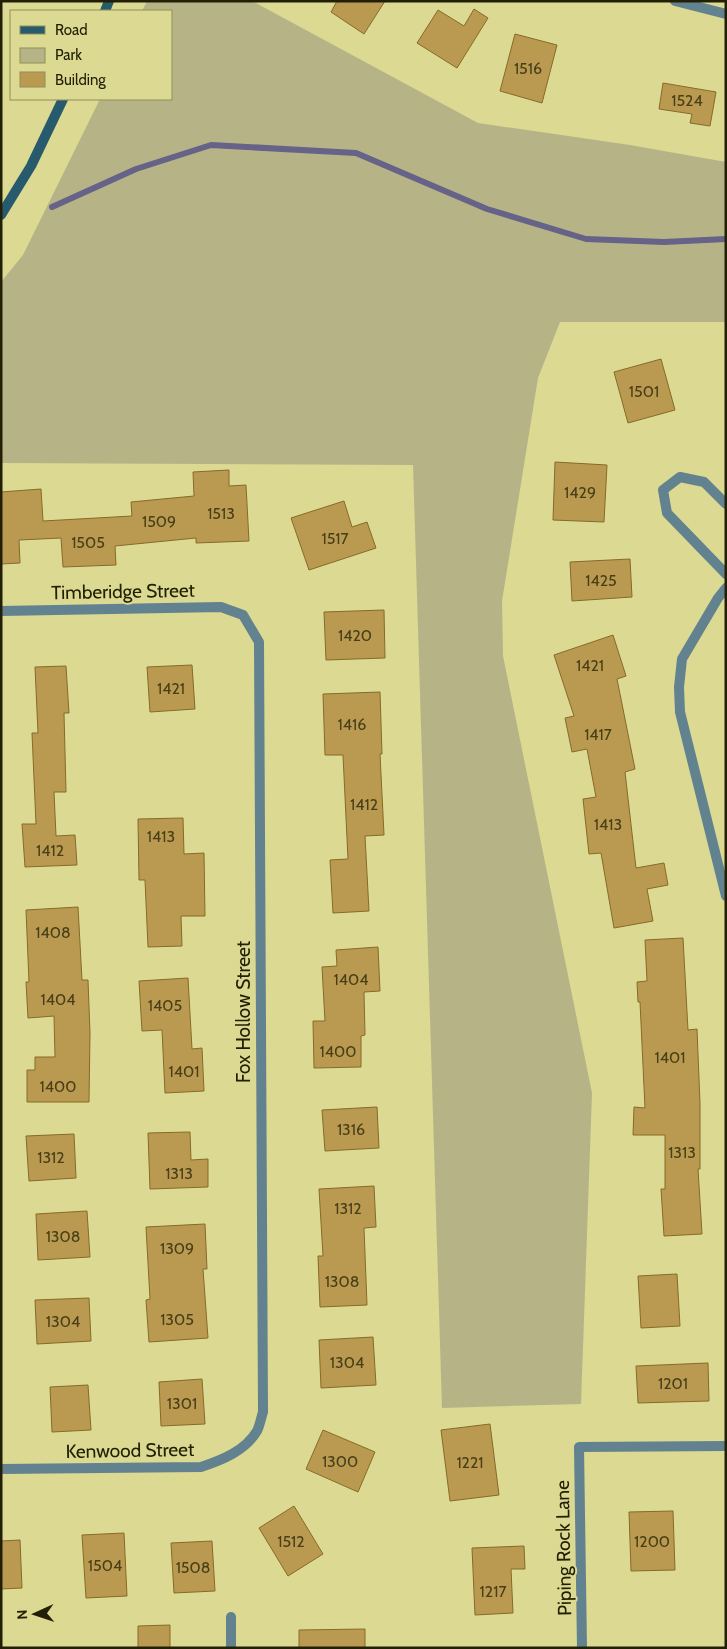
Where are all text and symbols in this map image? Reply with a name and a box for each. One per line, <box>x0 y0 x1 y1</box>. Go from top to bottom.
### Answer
legend <box>10 10 172 100</box>
text: Road <box>55 21 88 39</box>
text: Park <box>55 46 82 64</box>
house number: 1516 <box>514 59 542 78</box>
text: Building <box>55 71 106 89</box>
house number: 1524 <box>671 91 703 110</box>
house number: 1501 <box>629 382 659 401</box>
house number: 1429 <box>564 483 596 502</box>
house number: 1513 <box>207 504 235 523</box>
house number: 1509 <box>142 512 176 531</box>
house number: 1517 <box>321 529 349 548</box>
house number: 1505 <box>71 533 105 552</box>
house number: 1425 <box>585 571 617 590</box>
street label: Timberidge Street <box>51 579 196 604</box>
house number: 1420 <box>338 626 372 645</box>
house number: 1421 <box>576 656 604 675</box>
house number: 1421 <box>157 679 185 698</box>
house number: 1416 <box>338 715 366 734</box>
house number: 1417 <box>584 725 612 744</box>
house number: 1412 <box>350 795 378 814</box>
house number: 1413 <box>594 815 622 834</box>
house number: 1413 <box>147 827 175 846</box>
house number: 1412 <box>36 841 64 860</box>
house number: 1408 <box>35 923 71 942</box>
street label: Fox Hollow Street <box>232 940 255 1083</box>
house number: 1404 <box>334 970 368 989</box>
house number: 1404 <box>41 990 75 1009</box>
house number: 1405 <box>148 996 182 1015</box>
house number: 1400 <box>320 1042 356 1061</box>
house number: 1401 <box>655 1048 685 1067</box>
house number: 1401 <box>169 1062 199 1081</box>
house number: 1400 <box>40 1077 76 1096</box>
house number: 1316 <box>337 1120 365 1139</box>
house number: 1313 <box>668 1143 696 1162</box>
house number: 1312 <box>37 1148 65 1167</box>
house number: 1313 <box>165 1164 193 1183</box>
house number: 1312 <box>334 1199 362 1218</box>
house number: 1308 <box>46 1227 80 1246</box>
house number: 1309 <box>160 1239 194 1258</box>
house number: 1308 <box>325 1272 359 1291</box>
house number: 1305 <box>160 1310 194 1329</box>
house number: 1304 <box>46 1312 80 1331</box>
house number: 1304 <box>330 1353 364 1372</box>
house number: 1201 <box>658 1374 688 1393</box>
house number: 1301 <box>167 1394 197 1413</box>
street label: Kenwood Street <box>66 1438 195 1463</box>
house number: 1300 <box>322 1452 358 1471</box>
house number: 1221 <box>456 1453 484 1472</box>
street label: Piping Rock Lane <box>551 1480 576 1616</box>
house number: 1512 <box>277 1532 305 1551</box>
house number: 1200 <box>634 1532 670 1551</box>
house number: 1504 <box>88 1556 122 1575</box>
house number: 1508 <box>176 1558 210 1577</box>
house number: 1217 <box>480 1582 506 1601</box>
north arrow <box>10 1589 60 1639</box>
text: N <box>13 1609 31 1620</box>

